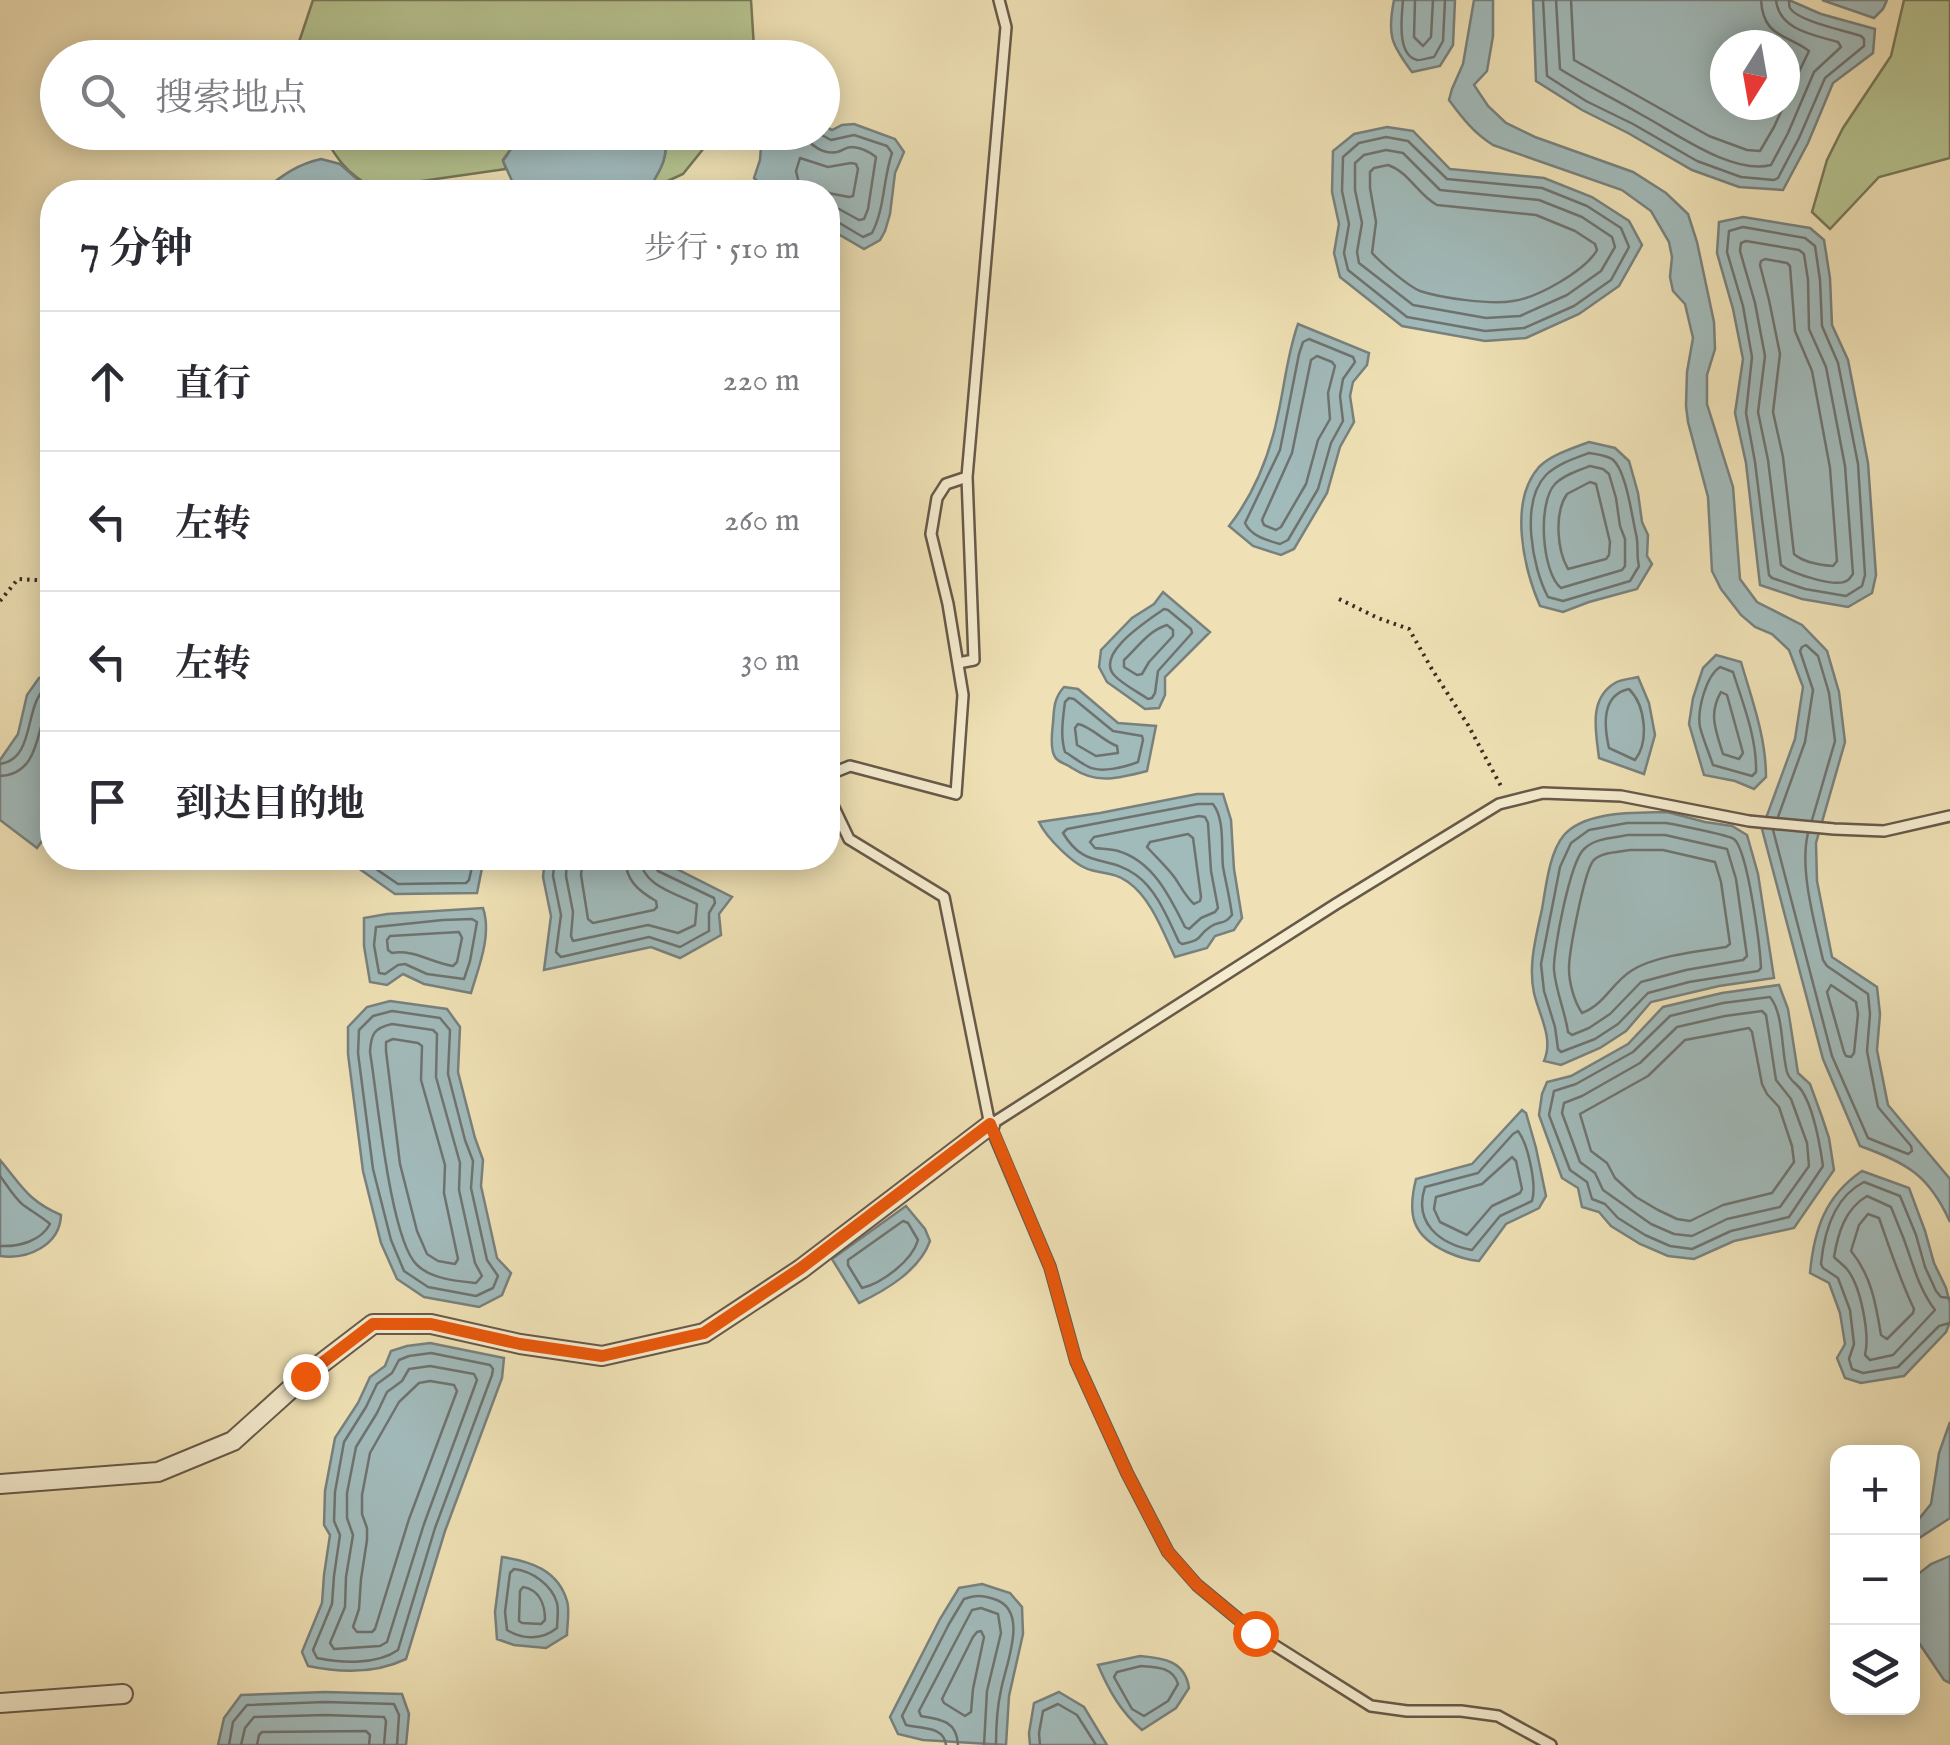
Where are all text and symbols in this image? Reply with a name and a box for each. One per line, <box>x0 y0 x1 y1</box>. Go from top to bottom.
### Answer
north arrow <box>1710 30 1800 120</box>
search box <box>40 40 840 150</box>
icon: search <box>75 68 130 123</box>
text: 搜索地点 <box>155 76 307 124</box>
text: 7 分钟 <box>80 224 193 277</box>
text: 步行 · 510 m <box>644 229 800 270</box>
icon: ahead <box>80 354 135 409</box>
text: 220 m <box>723 361 800 402</box>
text: 直行 <box>175 362 251 410</box>
icon: left <box>80 494 135 549</box>
text: 260 m <box>724 501 800 542</box>
text: 左转 <box>175 502 251 550</box>
icon: left <box>80 634 135 689</box>
text: 30 m <box>741 641 800 682</box>
text: 左转 <box>175 642 251 690</box>
icon: arrive <box>80 774 135 829</box>
text: 到达目的地 <box>175 782 365 830</box>
route end <box>283 1354 329 1400</box>
map controls <box>1830 1445 1920 1715</box>
button: + <box>1830 1445 1920 1535</box>
button: − <box>1830 1535 1920 1625</box>
route start <box>1233 1611 1279 1657</box>
button: layers <box>1830 1625 1920 1715</box>

